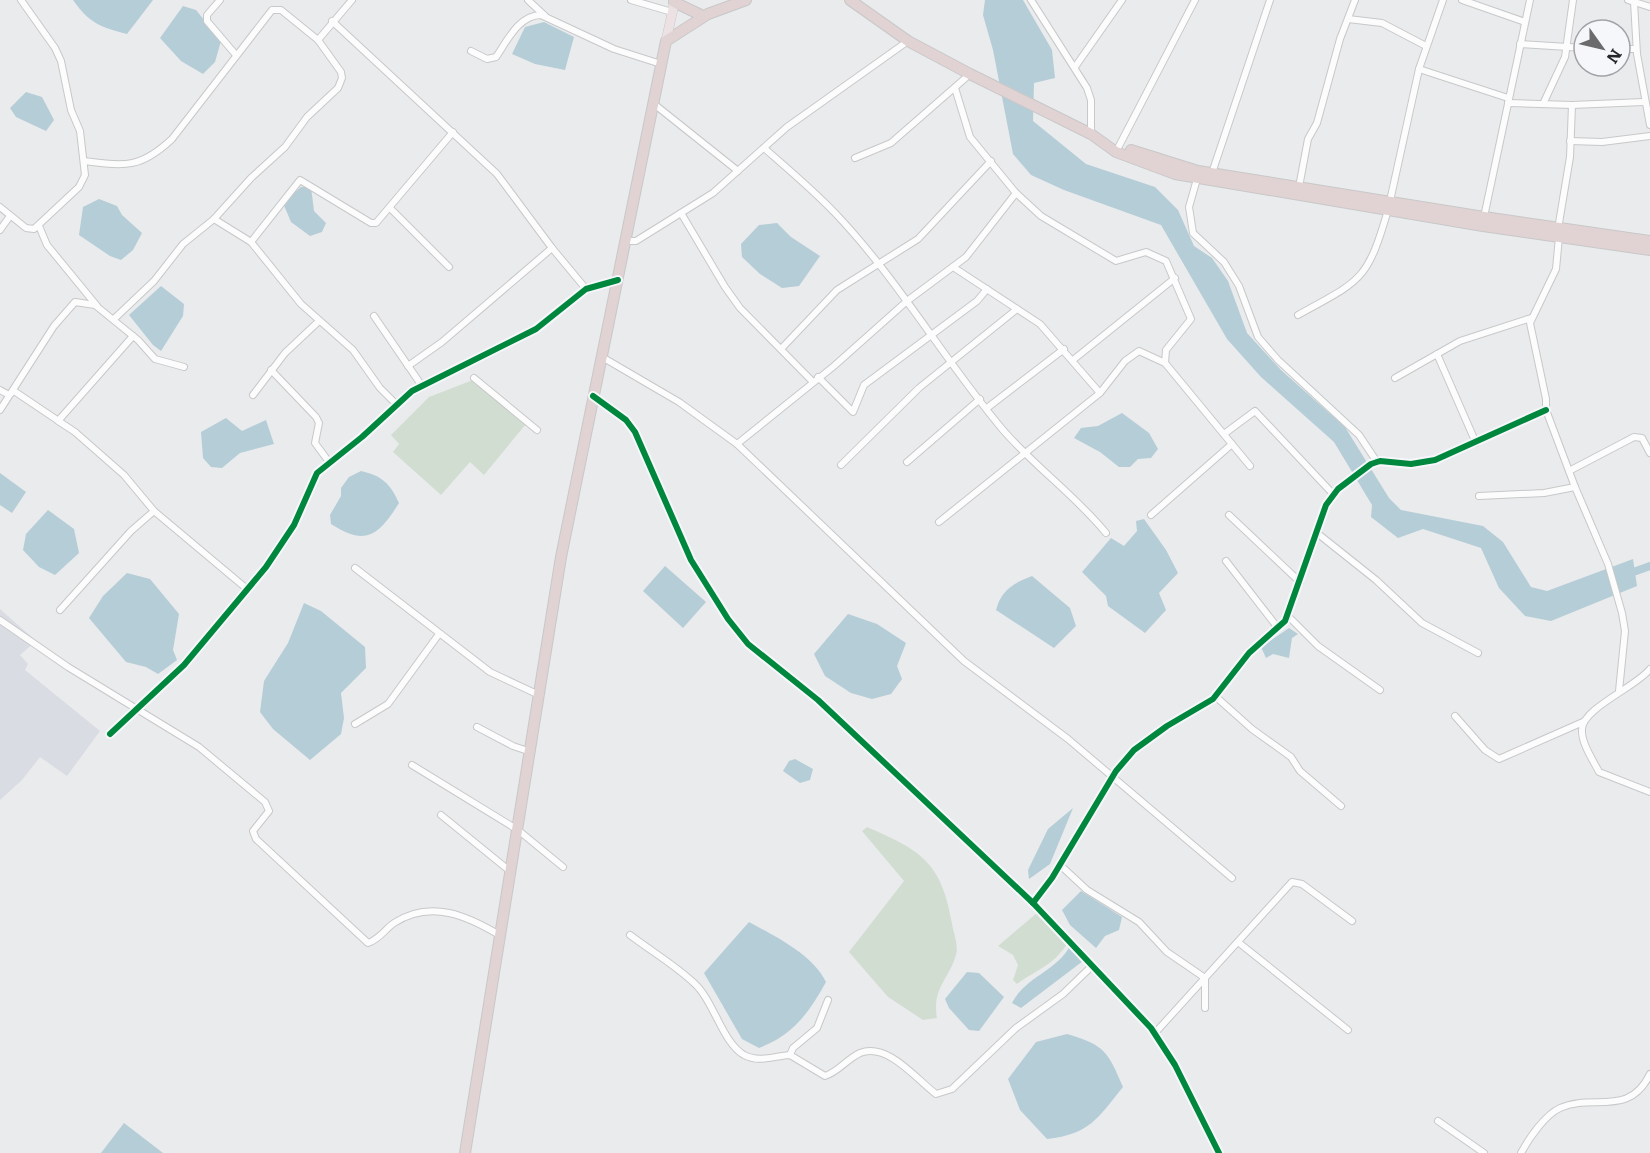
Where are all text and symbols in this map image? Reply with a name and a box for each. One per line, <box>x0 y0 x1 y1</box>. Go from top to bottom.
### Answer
north arrow <box>1572 18 1632 78</box>
text: N <box>1602 45 1629 69</box>

